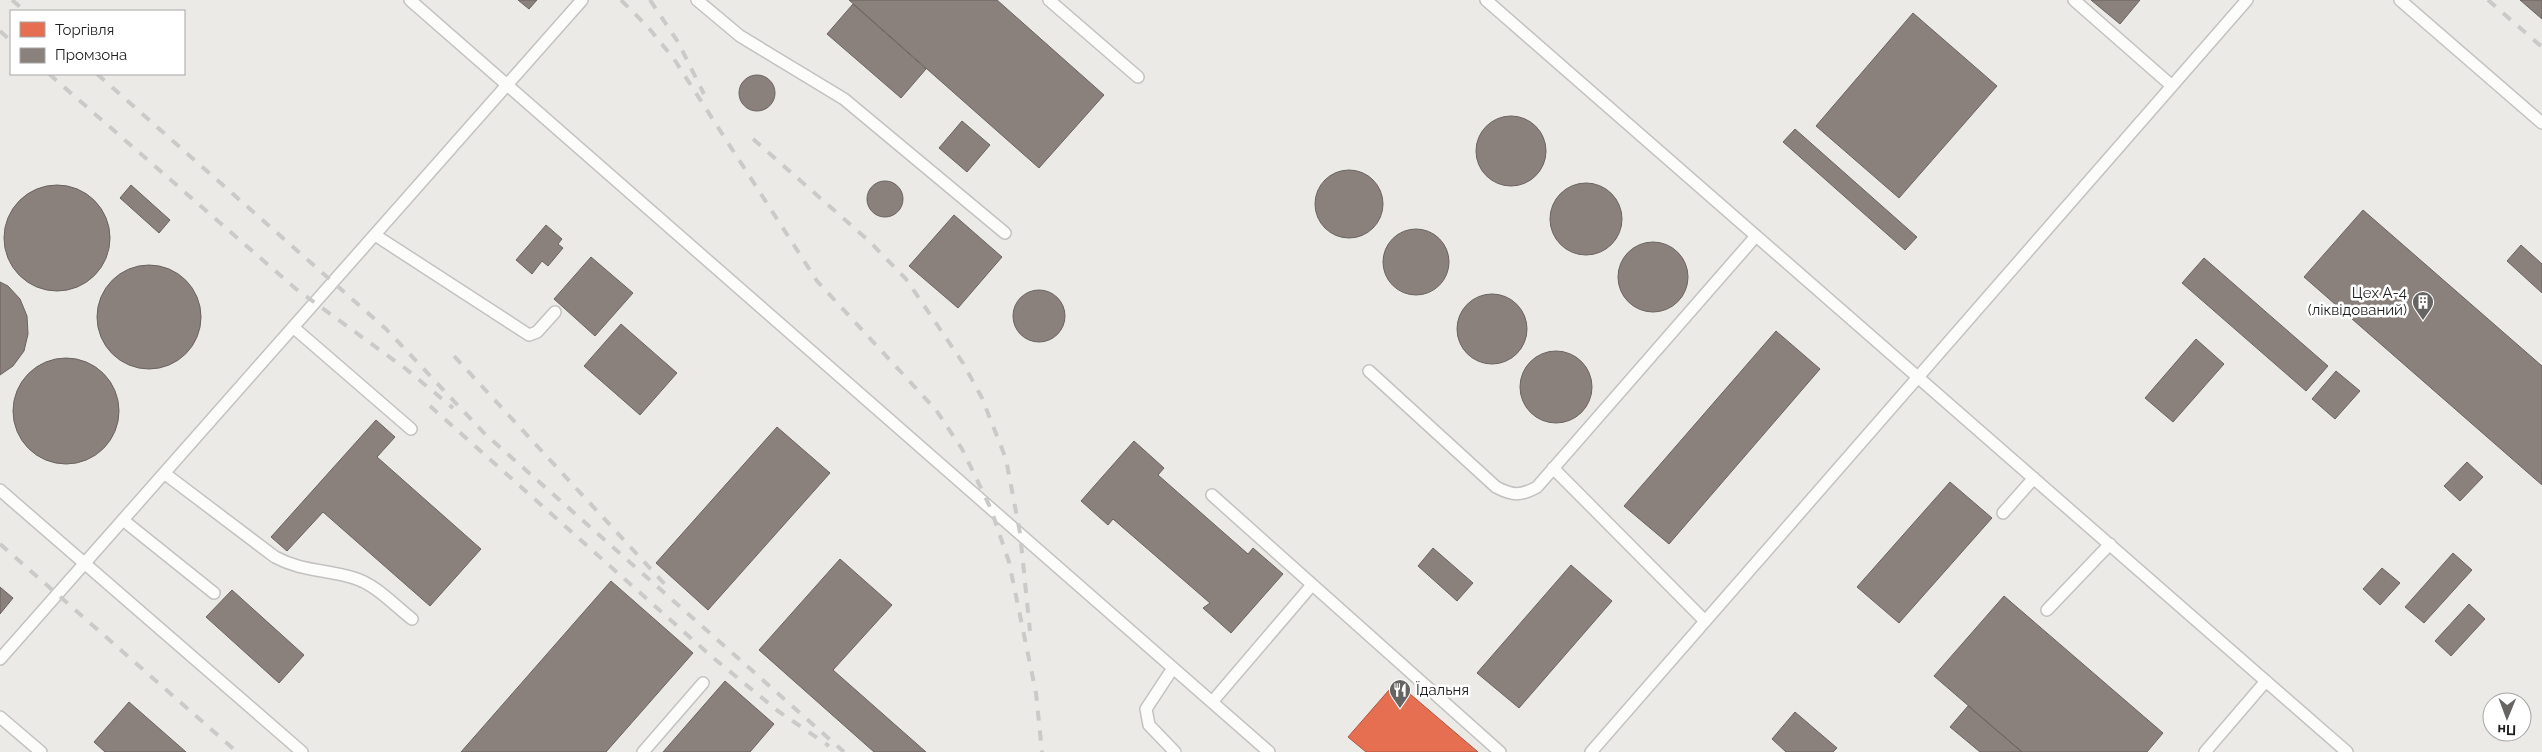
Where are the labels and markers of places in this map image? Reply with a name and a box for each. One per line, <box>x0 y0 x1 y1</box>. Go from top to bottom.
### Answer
place label: Цех А-4 (ліквідований) <box>2308 284 2407 319</box>
building icon: Цех А-4 (ліквідований) <box>2411 290 2435 321</box>
restaurant icon: Їдальня <box>1388 678 1412 709</box>
place label: Їдальня <box>1416 680 1469 699</box>

